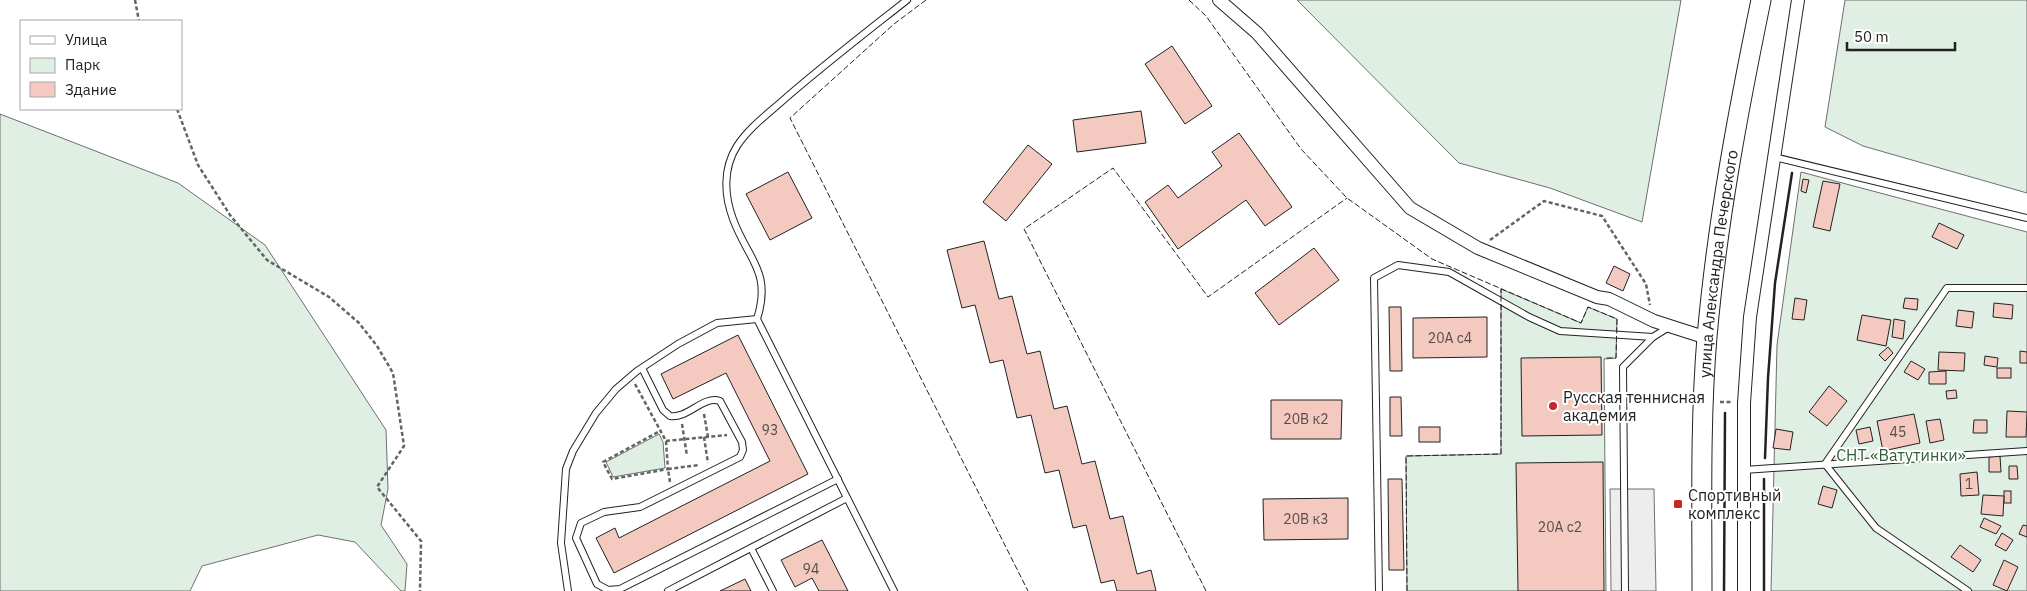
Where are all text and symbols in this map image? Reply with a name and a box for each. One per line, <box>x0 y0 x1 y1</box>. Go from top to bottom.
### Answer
legend <box>20 20 182 110</box>
scale bar <box>1847 20 1954 52</box>
text: 50 m <box>1854 27 1889 46</box>
text: Улица <box>65 30 107 49</box>
text: Парк <box>65 55 100 74</box>
text: Здание <box>65 80 117 99</box>
street label: улица Александра Печерского <box>1694 148 1742 379</box>
house number: 20А с4 <box>1428 329 1472 347</box>
place label: Русская теннисная академия <box>1563 387 1705 425</box>
marker: Русская теннисная академия <box>1547 400 1559 412</box>
house number: 20В к2 <box>1283 410 1329 428</box>
house number: 93 <box>762 421 778 439</box>
house number: 45 <box>1890 423 1906 441</box>
park label: СНТ «Ватутинки» <box>1836 445 1966 465</box>
house number: 1 <box>1965 475 1973 493</box>
place label: Спортивный комплекс <box>1688 485 1781 523</box>
marker: Спортивный комплекс <box>1672 498 1684 510</box>
house number: 20В к3 <box>1283 510 1329 528</box>
house number: 20А с2 <box>1538 518 1582 536</box>
house number: 94 <box>803 560 819 578</box>

